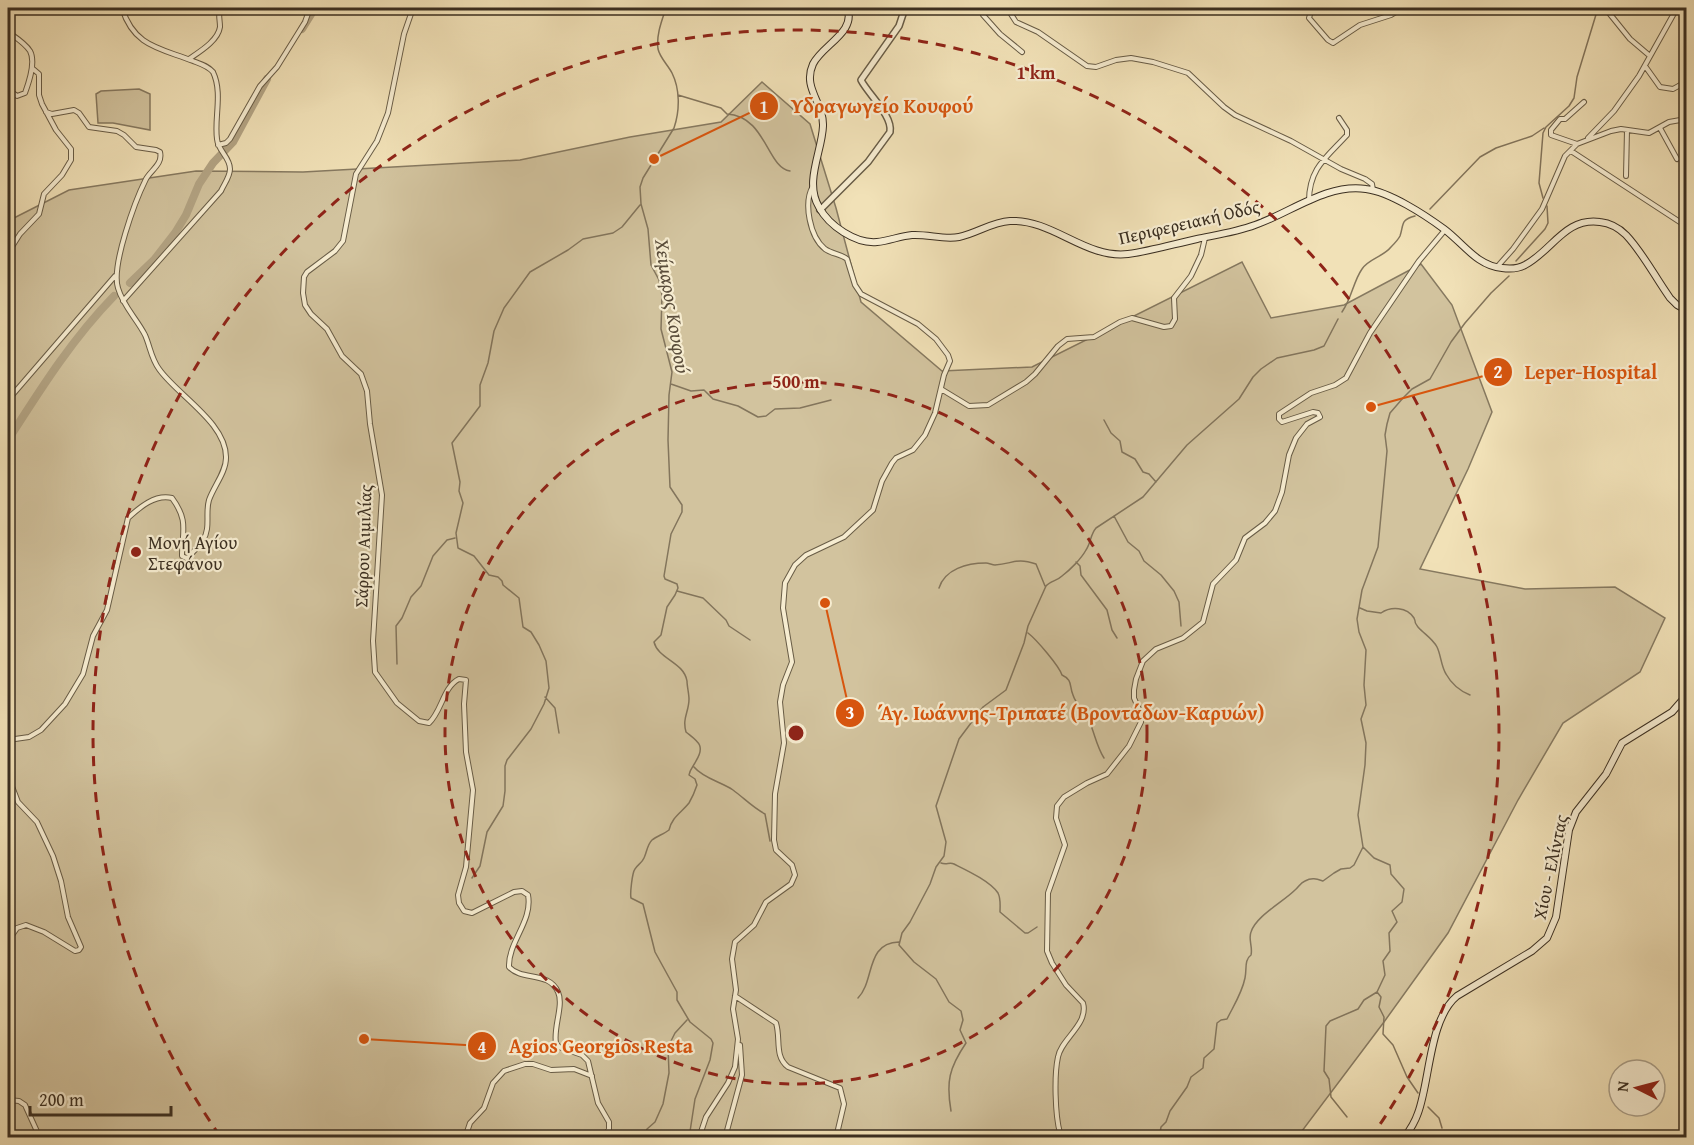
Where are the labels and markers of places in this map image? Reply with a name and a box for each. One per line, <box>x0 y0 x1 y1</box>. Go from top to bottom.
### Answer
callout: Υδραγωγείο Κουφού <box>749 87 986 125</box>
callout: Leper-Hospital <box>1483 353 1670 391</box>
place label: Μονή Αγίου Στεφάνου <box>148 529 237 577</box>
marker: Μονή Αγίου Στεφάνου <box>129 545 143 559</box>
callout: Άγ. Ιωάννης-Τριπατέ (Βροντάδων-Καρυών) <box>835 694 1276 732</box>
centre of rings <box>786 723 806 743</box>
callout: Agios Georgios Resta <box>467 1027 705 1065</box>

